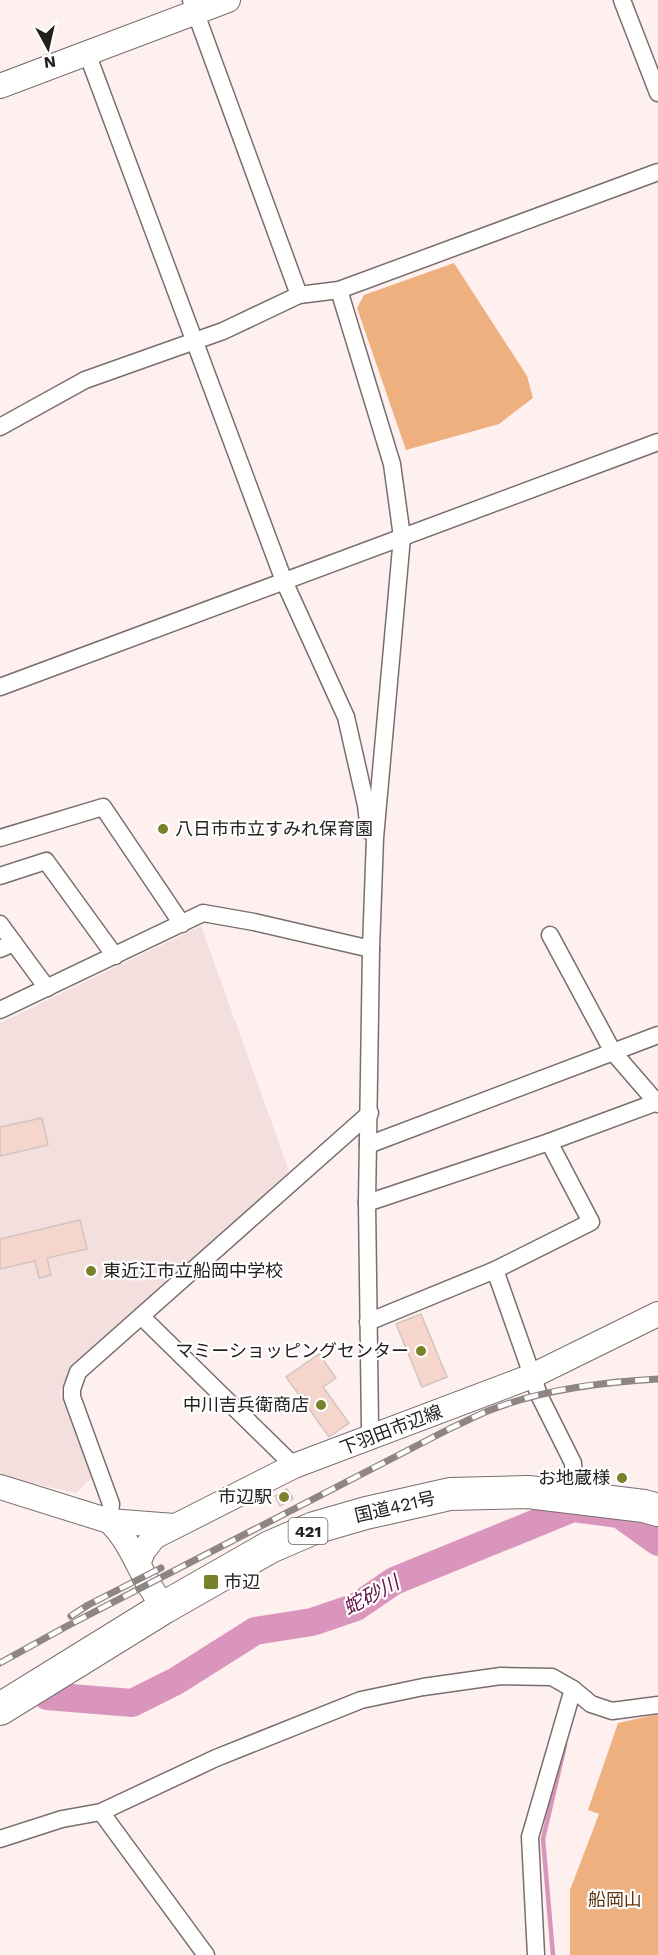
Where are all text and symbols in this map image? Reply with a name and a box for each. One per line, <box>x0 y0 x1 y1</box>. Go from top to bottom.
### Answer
north arrow <box>18 18 78 78</box>
text: N <box>43 52 57 73</box>
place label: 八日市市立すみれ保育園 <box>175 818 373 839</box>
marker: 八日市市立すみれ保育園 <box>156 822 170 836</box>
place label: 東近江市立船岡中学校 <box>103 1260 283 1281</box>
marker: 東近江市立船岡中学校 <box>84 1264 98 1278</box>
place label: マミーショッピングセンター <box>175 1340 409 1361</box>
marker: マミーショッピングセンター <box>414 1344 428 1358</box>
place label: 中川吉兵衛商店 <box>183 1394 309 1415</box>
marker: 中川吉兵衛商店 <box>314 1398 328 1412</box>
street label: 下羽田市辺線 <box>337 1400 445 1459</box>
place label: お地蔵様 <box>538 1467 610 1488</box>
marker: お地蔵様 <box>615 1471 629 1485</box>
place label: 市辺駅 <box>218 1486 272 1507</box>
street label: 国道421号 <box>352 1487 437 1526</box>
marker: 市辺駅 <box>277 1490 291 1504</box>
road number: 421 <box>288 1518 328 1544</box>
water label: 蛇砂川 <box>339 1569 405 1620</box>
place label: 市辺 <box>224 1571 260 1592</box>
marker: 市辺 <box>202 1573 220 1591</box>
park label: 船岡山 <box>588 1889 642 1910</box>

